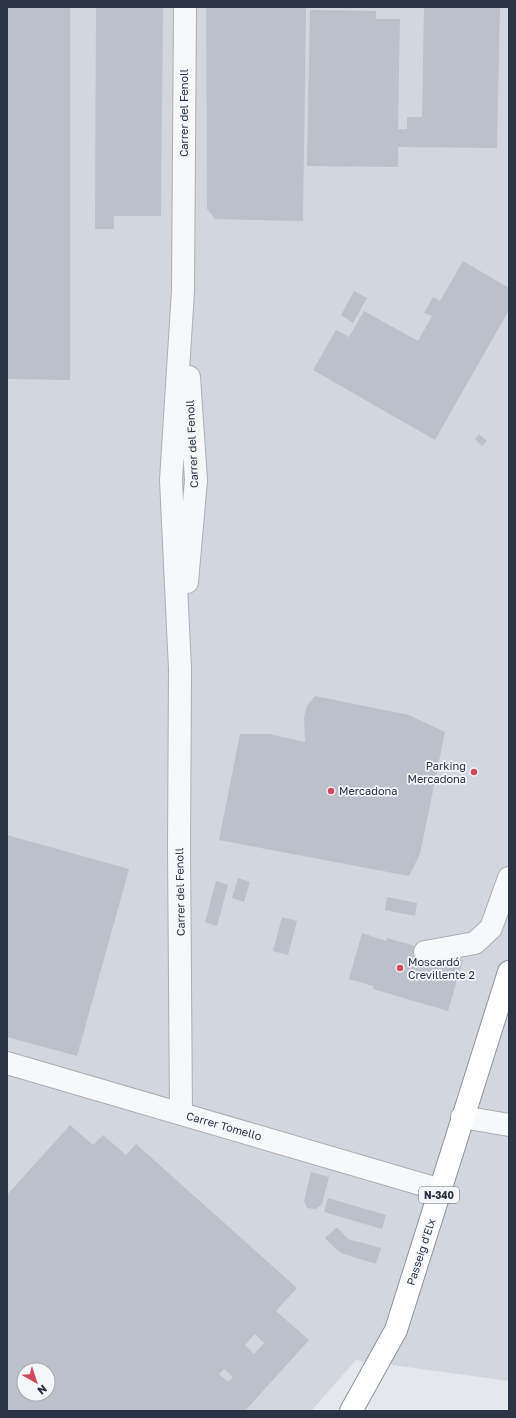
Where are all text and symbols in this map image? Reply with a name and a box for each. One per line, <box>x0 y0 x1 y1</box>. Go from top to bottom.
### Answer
street label: Carrer del Fenoll <box>177 68 190 157</box>
street label: Carrer del Fenoll <box>183 399 200 488</box>
place label: Parking Mercadona <box>407 759 466 785</box>
marker: Parking Mercadona <box>469 767 479 777</box>
place label: Mercadona <box>339 784 398 797</box>
marker: Mercadona <box>326 786 336 796</box>
street label: Carrer del Fenoll <box>172 847 187 936</box>
place label: Moscardó Crevillente 2 <box>408 955 475 981</box>
marker: Moscardó Crevillente 2 <box>395 963 405 973</box>
street label: Carrer Tomello <box>185 1109 264 1143</box>
road number: N-340 <box>419 1187 459 1203</box>
street label: Passeig d'Elx <box>404 1217 437 1287</box>
north arrow <box>16 1362 56 1402</box>
text: N <box>35 1382 50 1398</box>

